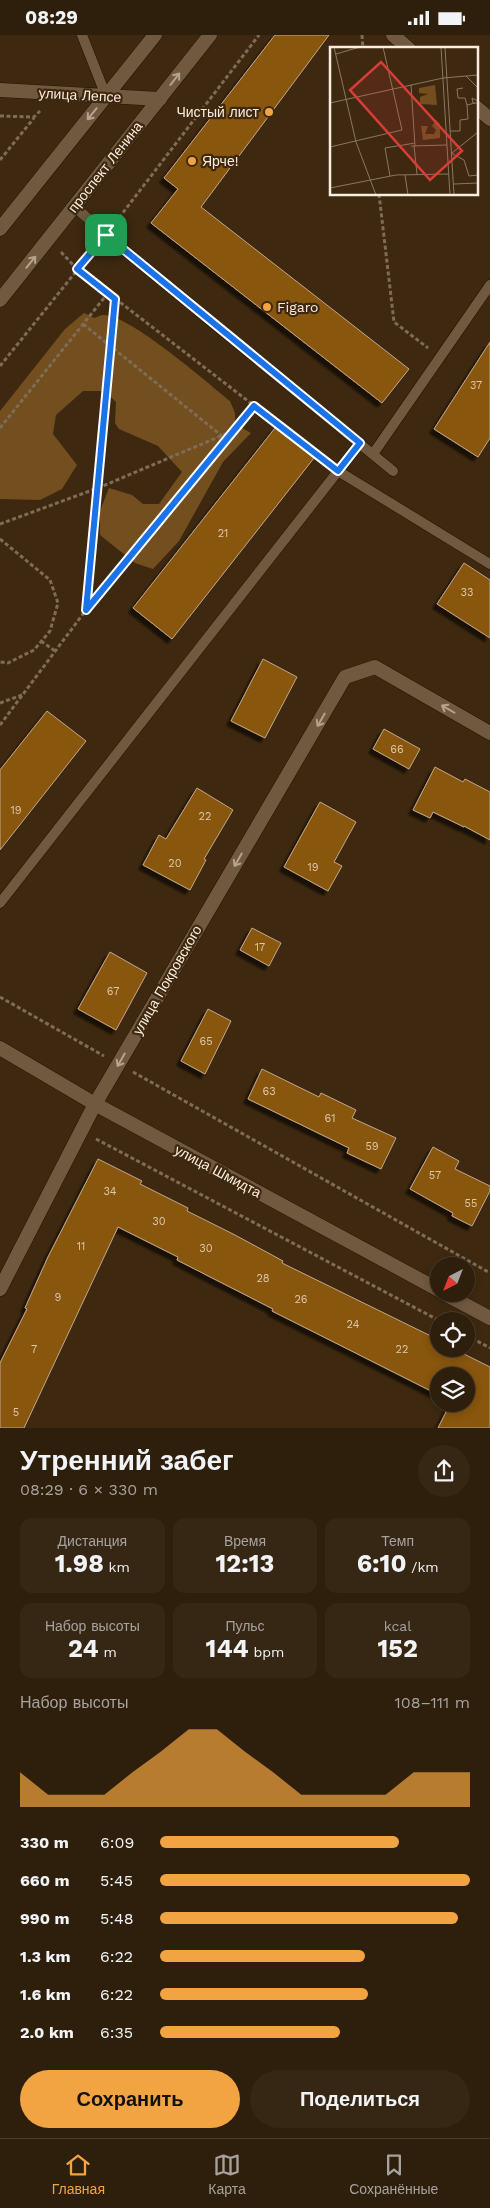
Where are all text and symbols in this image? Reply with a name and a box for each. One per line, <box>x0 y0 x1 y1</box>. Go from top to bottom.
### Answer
text: 08:29 <box>25 6 78 29</box>
inset map <box>330 47 478 195</box>
one-way arrow <box>169 73 180 86</box>
street label: улица Лепсе <box>38 85 122 105</box>
place label: Чистый лист <box>176 104 260 120</box>
marker: Чистый лист <box>263 106 275 118</box>
one-way arrow <box>86 107 97 120</box>
street label: проспект Ленина <box>65 118 146 216</box>
place label: Ярче! <box>202 153 238 169</box>
marker: Ярче! <box>186 155 198 167</box>
pin <box>85 214 127 256</box>
icon: arrive <box>92 221 120 249</box>
one-way arrow <box>25 255 36 268</box>
place label: Figaro <box>277 299 319 315</box>
marker: Figaro <box>261 301 273 313</box>
house number: 37 <box>470 379 482 392</box>
house number: 21 <box>218 527 228 540</box>
house number: 33 <box>461 586 473 599</box>
one-way arrow <box>440 704 455 714</box>
one-way arrow <box>315 712 325 726</box>
house number: 66 <box>390 743 404 756</box>
house number: 19 <box>10 804 22 817</box>
house number: 22 <box>199 810 211 823</box>
one-way arrow <box>233 852 243 866</box>
house number: 20 <box>168 857 182 870</box>
house number: 19 <box>307 861 319 874</box>
street label: улица Покровского <box>129 922 205 1038</box>
house number: 17 <box>255 941 265 954</box>
house number: 67 <box>107 985 119 998</box>
house number: 65 <box>199 1035 213 1048</box>
one-way arrow <box>115 1053 125 1067</box>
house number: 63 <box>262 1085 276 1098</box>
house number: 61 <box>325 1112 335 1125</box>
house number: 59 <box>365 1140 379 1153</box>
street label: улица Шмидта <box>172 1141 264 1201</box>
house number: 57 <box>429 1169 441 1182</box>
house number: 34 <box>103 1185 117 1198</box>
house number: 55 <box>465 1197 477 1210</box>
house number: 30 <box>152 1215 166 1228</box>
house number: 11 <box>77 1240 85 1253</box>
house number: 30 <box>199 1242 213 1255</box>
north arrow <box>430 1257 475 1303</box>
map controls <box>430 1257 475 1412</box>
house number: 28 <box>256 1272 270 1285</box>
house number: 9 <box>55 1291 62 1304</box>
house number: 26 <box>294 1293 308 1306</box>
button: locate <box>430 1312 475 1357</box>
house number: 24 <box>347 1318 360 1331</box>
house number: 7 <box>31 1343 37 1356</box>
house number: 22 <box>396 1343 408 1356</box>
button: layers <box>430 1367 475 1412</box>
house number: 5 <box>13 1406 19 1419</box>
text: Утренний забег <box>20 1444 234 1477</box>
button: share <box>418 1445 470 1497</box>
text: 08:29 · 6 × 330 m <box>20 1480 158 1499</box>
text: Дистанция <box>58 1533 127 1549</box>
text: Время <box>224 1533 266 1549</box>
text: Темп <box>381 1533 414 1549</box>
text: 1.98 <box>55 1549 104 1578</box>
text: 12:13 <box>216 1549 274 1578</box>
text: 6:10 <box>357 1549 406 1578</box>
text: km <box>104 1559 130 1575</box>
text: /km <box>406 1559 439 1575</box>
text: Набор высоты <box>45 1618 140 1634</box>
text: Пульс <box>225 1618 265 1634</box>
text: kcal <box>384 1618 412 1634</box>
text: 24 <box>68 1634 99 1663</box>
text: 144 <box>206 1634 249 1663</box>
text: 152 <box>378 1634 418 1663</box>
text: m <box>99 1644 117 1660</box>
text: bpm <box>249 1644 284 1660</box>
text: Набор высоты <box>20 1693 128 1712</box>
text: 108–111 m <box>395 1693 470 1712</box>
text: 330 m <box>20 1833 69 1852</box>
text: 6:09 <box>100 1833 134 1852</box>
text: 660 m <box>20 1871 70 1890</box>
text: 5:45 <box>100 1871 133 1890</box>
text: 990 m <box>20 1909 70 1928</box>
text: 5:48 <box>100 1909 134 1928</box>
text: 1.3 km <box>20 1947 71 1966</box>
text: 6:22 <box>100 1947 133 1966</box>
text: 1.6 km <box>20 1985 71 2004</box>
text: 6:22 <box>100 1985 133 2004</box>
text: 2.0 km <box>20 2023 74 2042</box>
text: 6:35 <box>100 2023 133 2042</box>
button: Сохранить <box>20 2070 240 2128</box>
button: Поделиться <box>250 2070 470 2128</box>
tab: Главная <box>52 2151 105 2197</box>
tab: Карта <box>208 2151 246 2197</box>
tab: Сохранённые <box>349 2151 438 2197</box>

